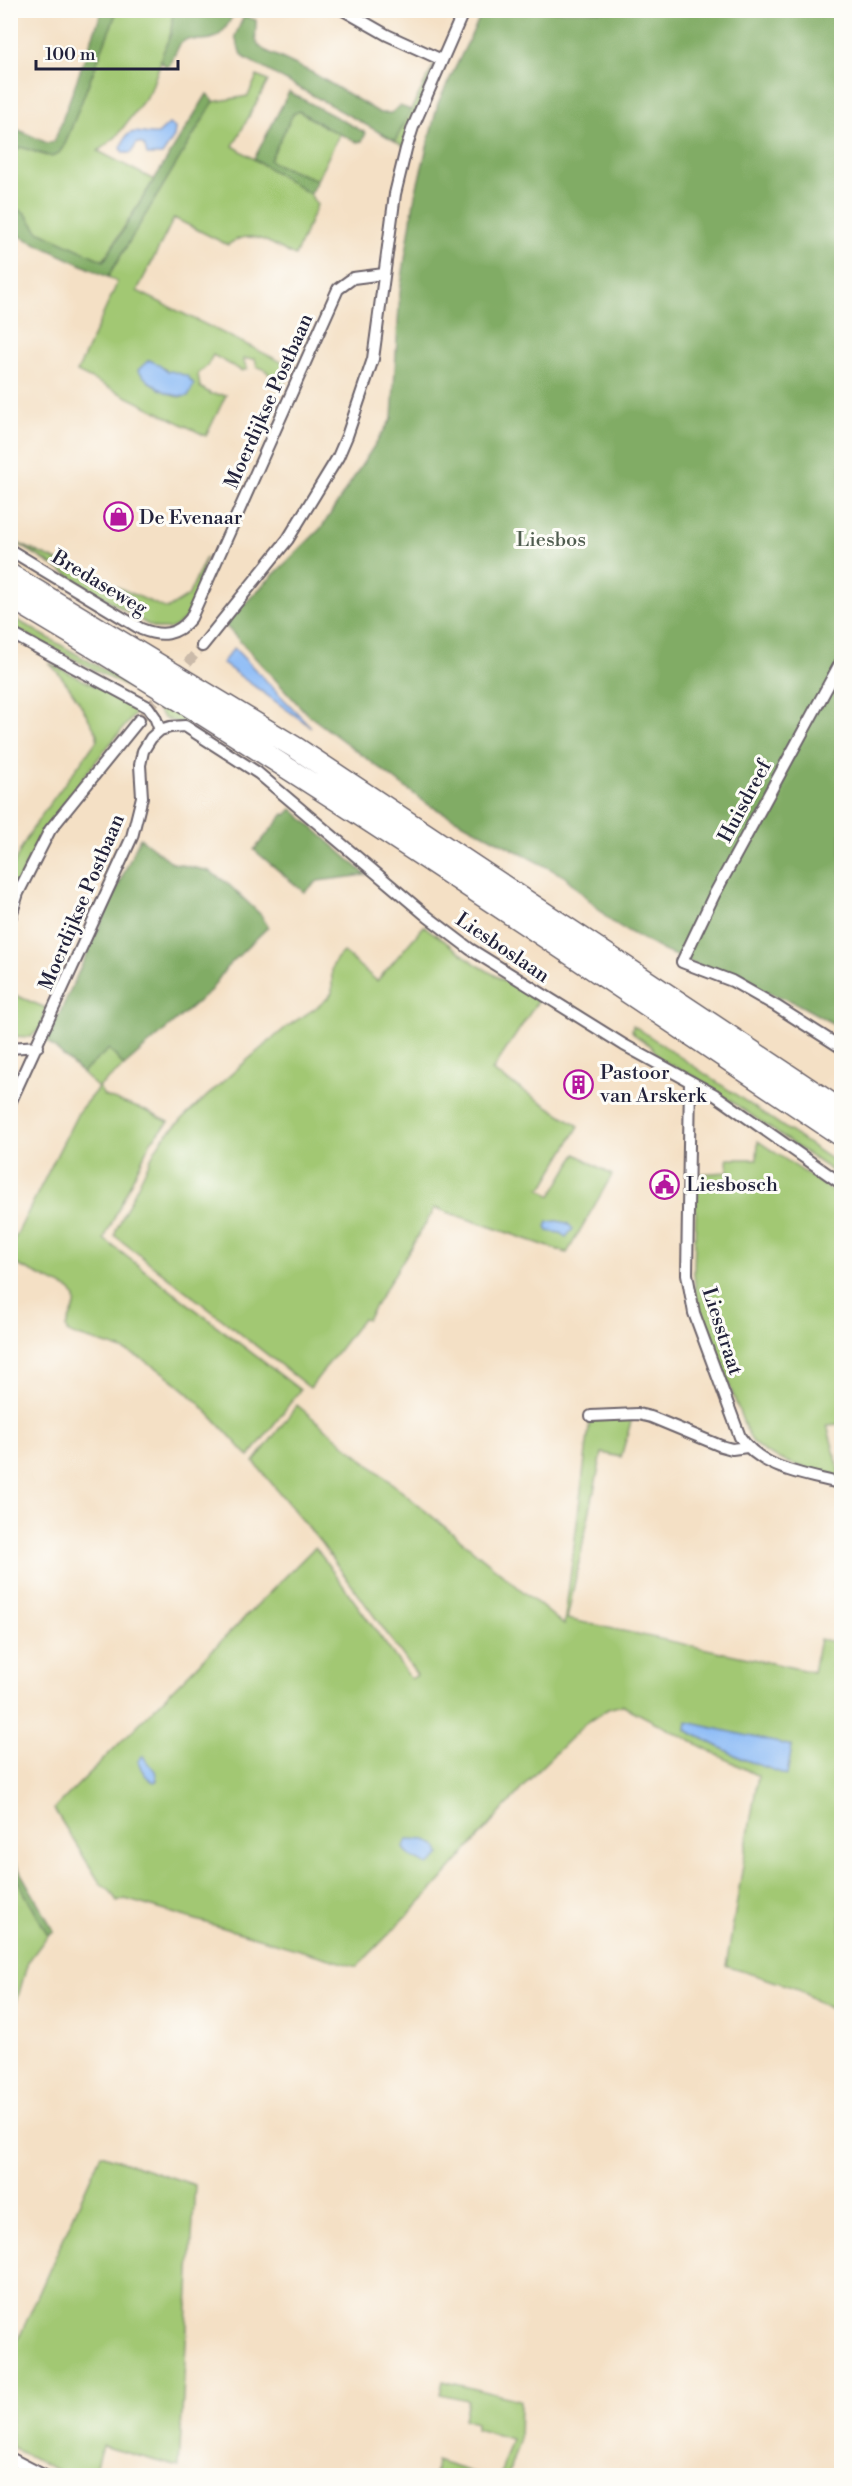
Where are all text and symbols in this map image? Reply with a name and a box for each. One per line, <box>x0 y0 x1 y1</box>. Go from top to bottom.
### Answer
scale bar <box>36 33 178 71</box>
text: 100 m <box>45 43 96 66</box>
street label: Moerdijkse Postbaan <box>219 310 319 493</box>
shop icon: De Evenaar <box>102 501 134 533</box>
place label: De Evenaar <box>139 506 243 531</box>
park label: Liesbos <box>516 528 586 553</box>
street label: Bredaseweg <box>46 544 152 622</box>
street label: Huisdreef <box>713 755 778 847</box>
street label: Moerdijkse Postbaan <box>34 811 131 995</box>
street label: Liesboslaan <box>450 908 554 989</box>
place label: Pastoor van Arskerk <box>599 1061 708 1109</box>
building icon: Pastoor van Arskerk <box>563 1068 595 1100</box>
public building icon: Liesbosch <box>649 1168 681 1200</box>
place label: Liesbosch <box>686 1173 778 1198</box>
street label: Liesstraat <box>696 1285 747 1378</box>

